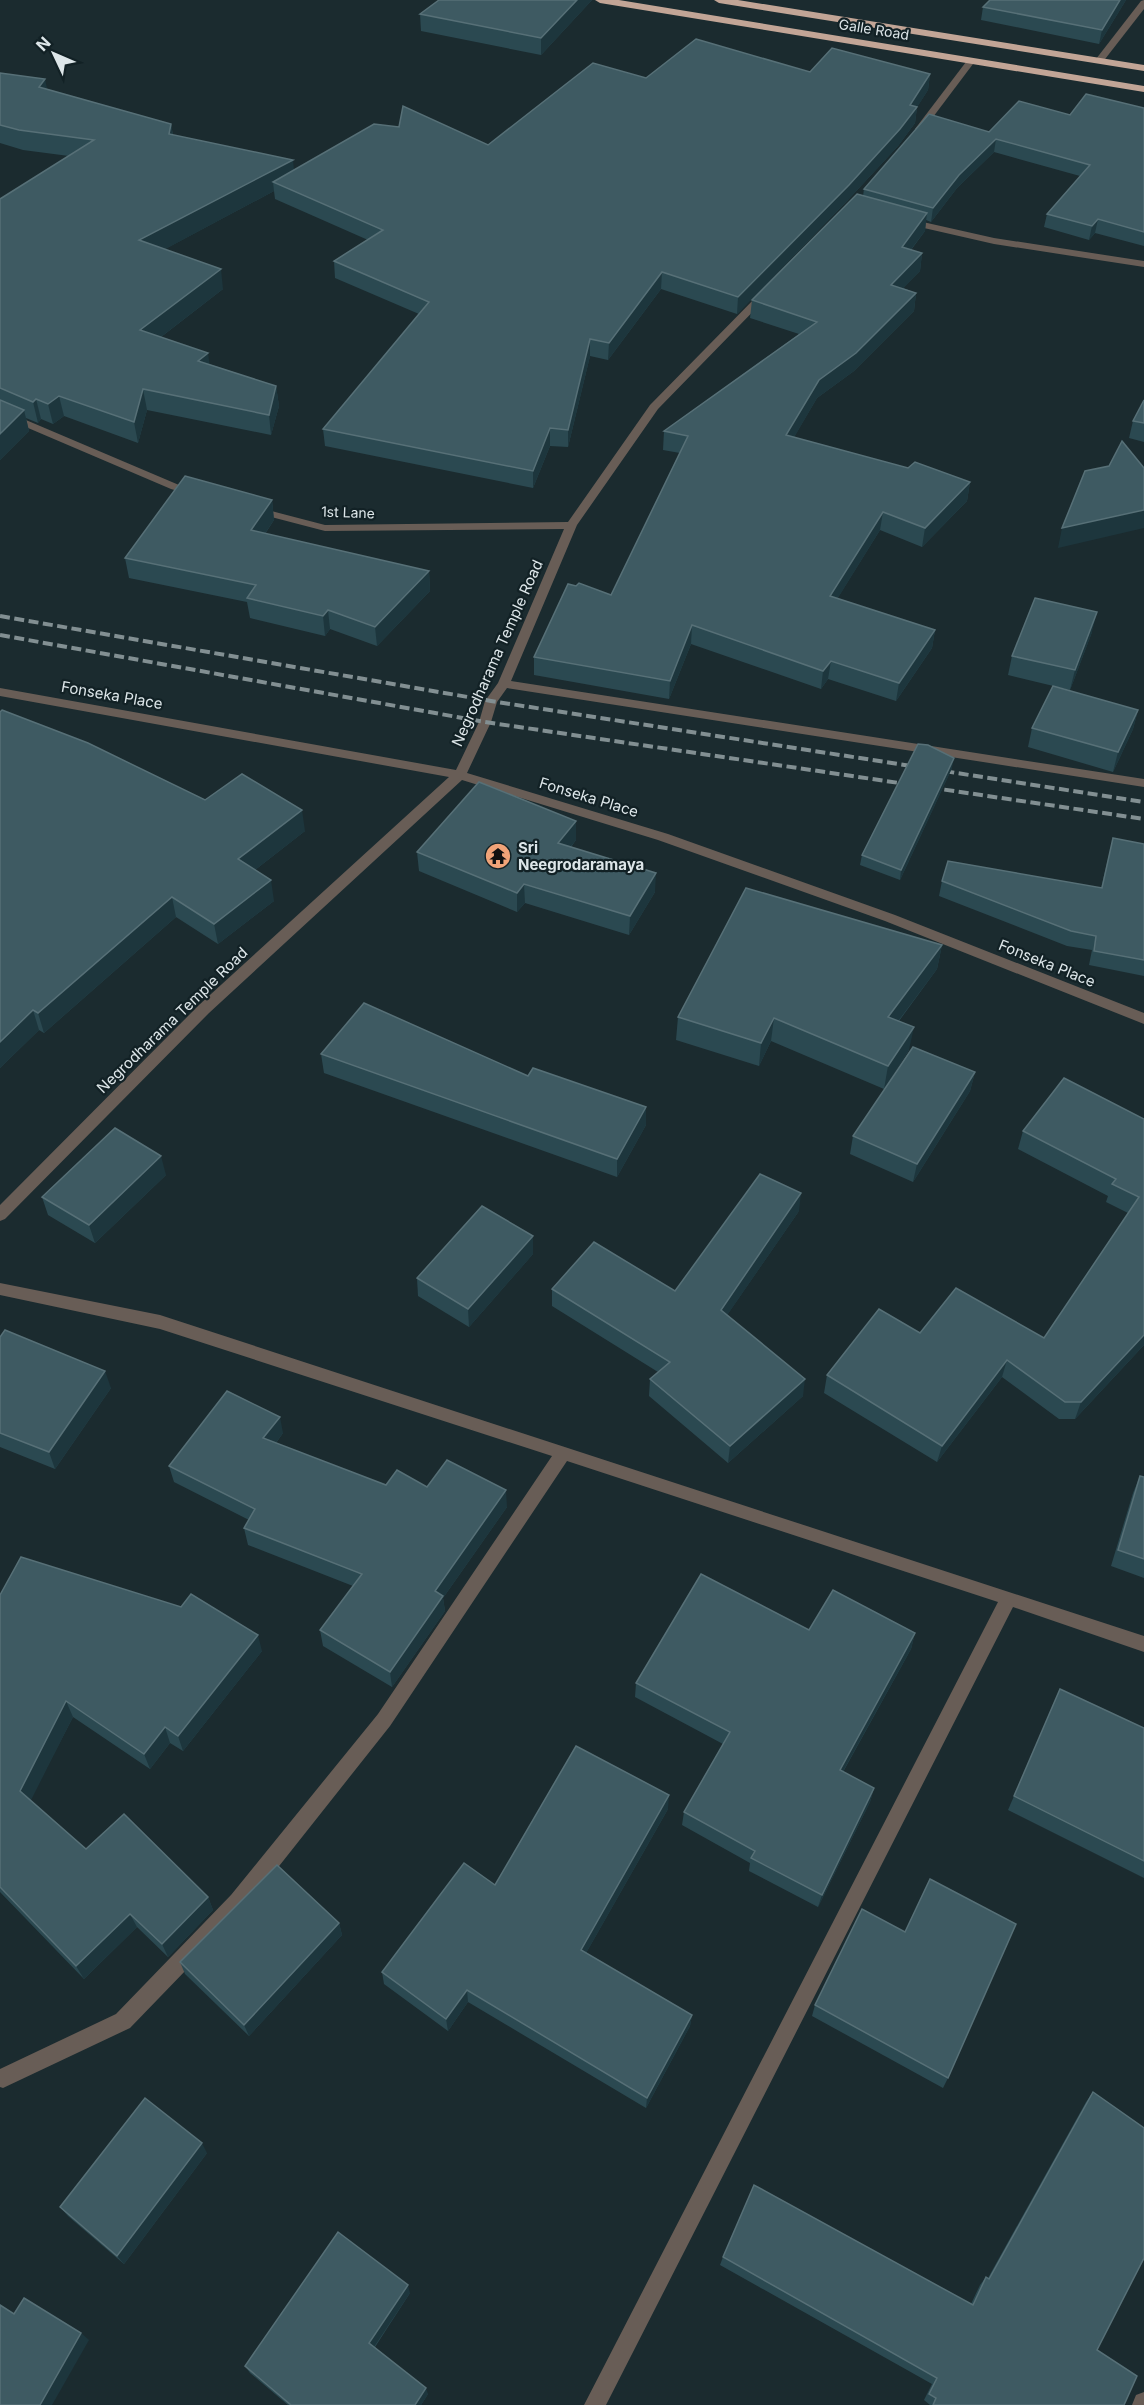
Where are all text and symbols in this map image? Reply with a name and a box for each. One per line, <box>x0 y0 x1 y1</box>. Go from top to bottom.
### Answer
street label: Galle Road <box>838 15 910 43</box>
north arrow <box>24 24 84 84</box>
text: N <box>32 32 55 55</box>
street label: 1st Lane <box>321 503 375 521</box>
street label: Negrodharama Temple Road <box>447 557 547 749</box>
street label: Fonseka Place <box>60 677 164 713</box>
street label: Fonseka Place <box>537 773 641 821</box>
place label: Sri Neegrodaramaya <box>518 838 644 874</box>
temple icon: Sri Neegrodaramaya <box>483 841 513 871</box>
street label: Fonseka Place <box>996 935 1098 991</box>
street label: Negrodharama Temple Road <box>93 943 251 1097</box>

